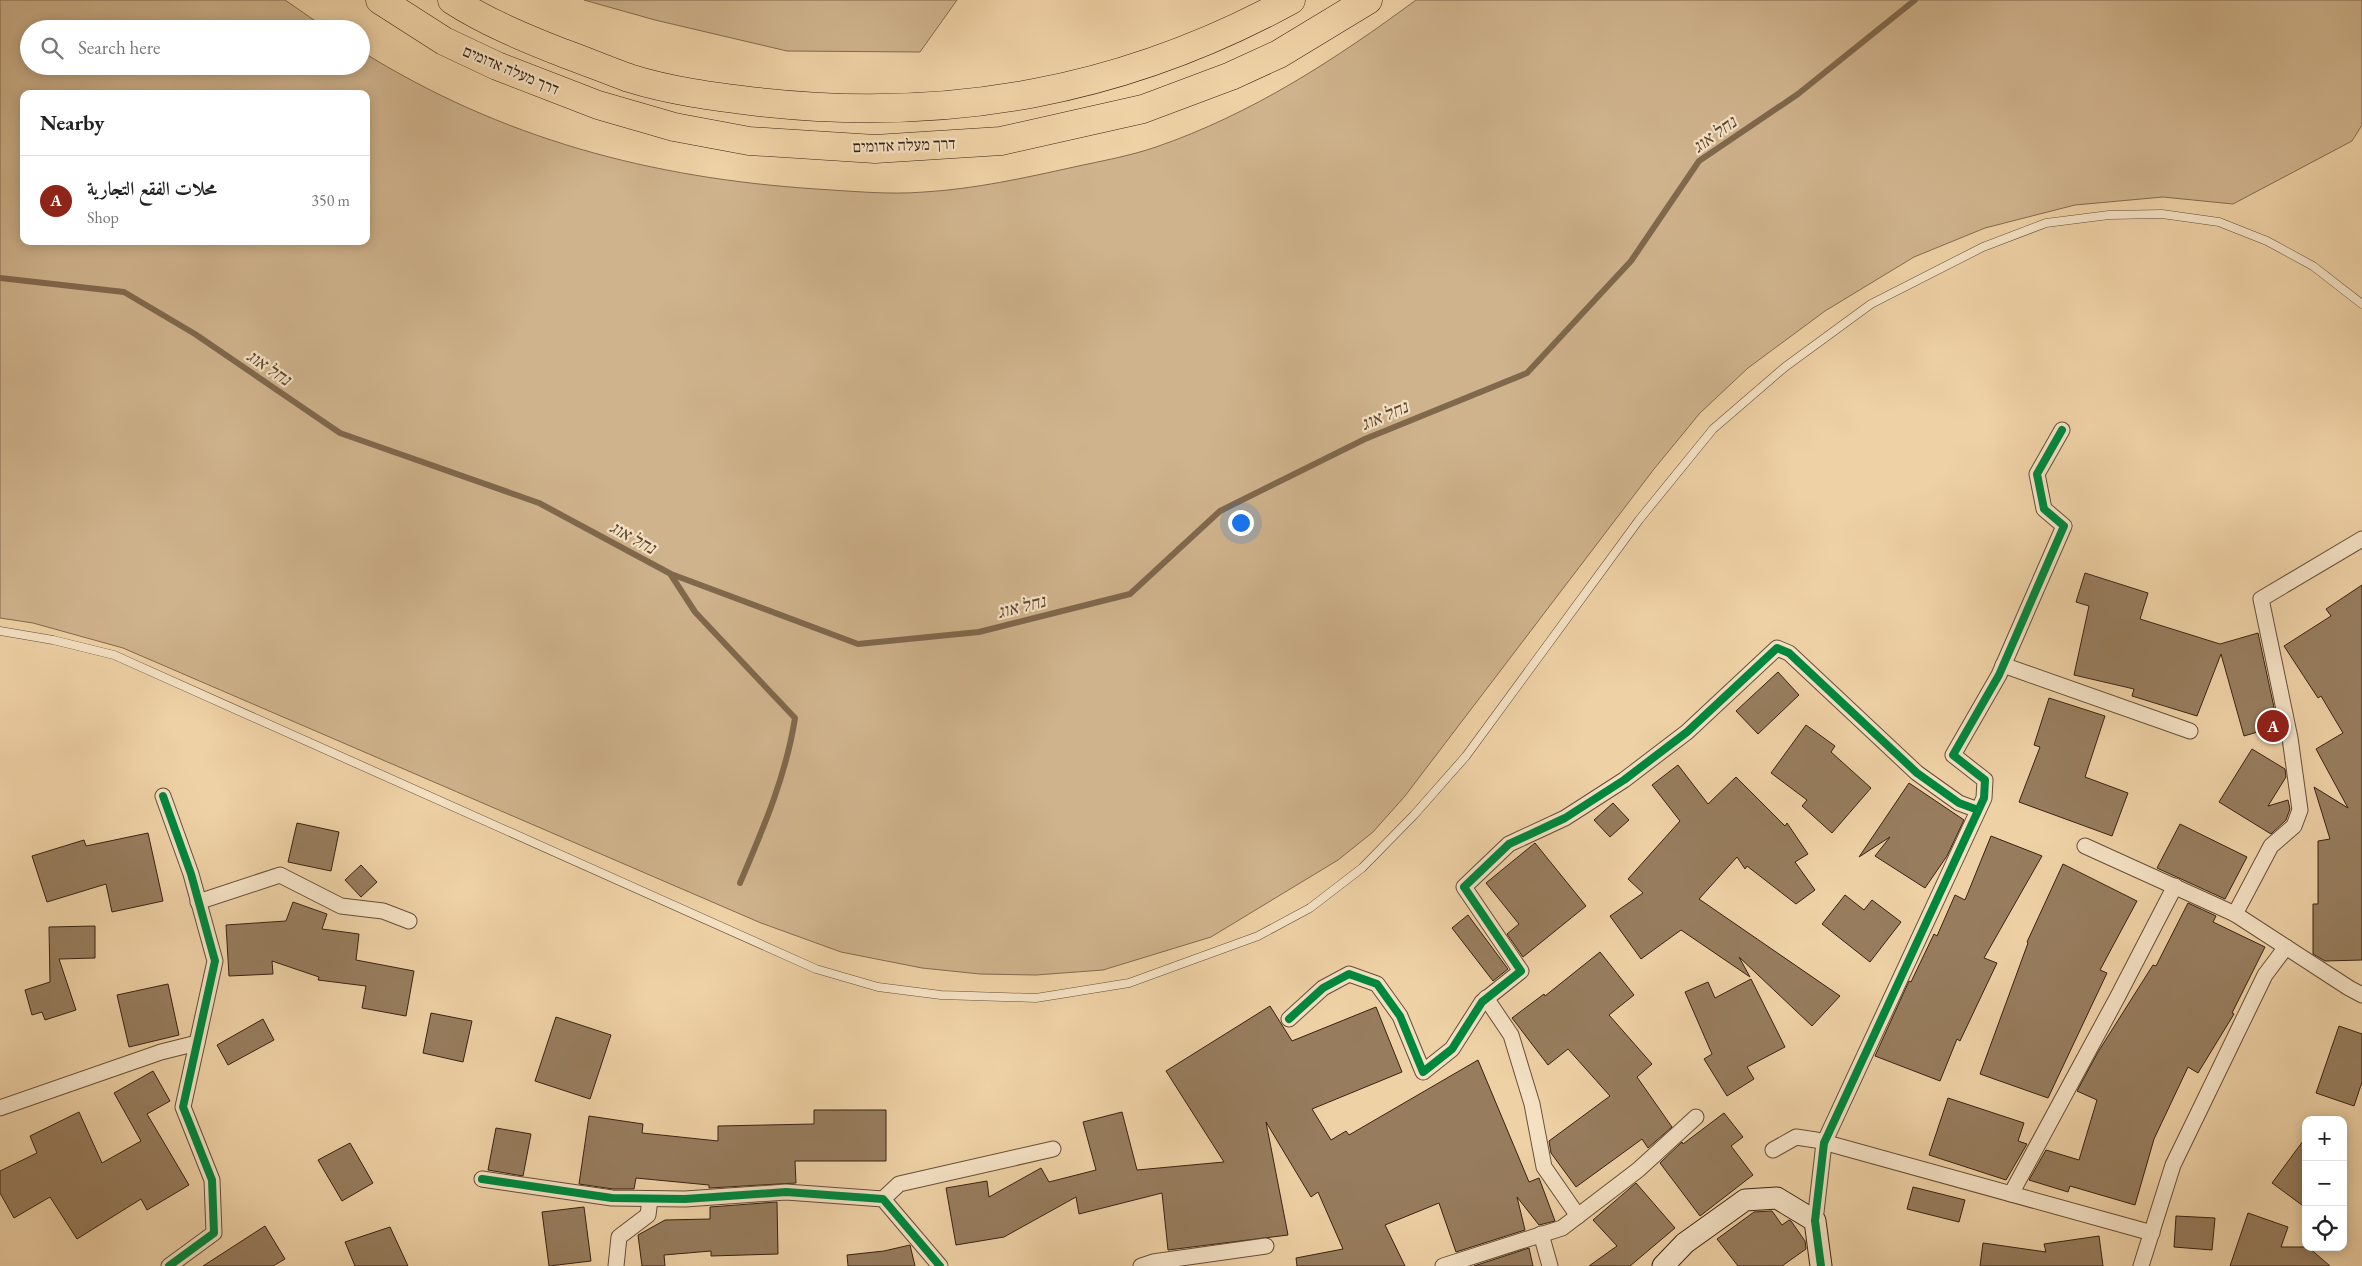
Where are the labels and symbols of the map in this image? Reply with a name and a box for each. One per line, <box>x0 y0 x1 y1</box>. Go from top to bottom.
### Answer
street label: דרך מעלה אדומים <box>460 40 562 100</box>
water label: נחל אוג <box>1688 109 1742 158</box>
street label: דרך מעלה אדומים <box>852 133 956 157</box>
water label: נחל אוג <box>242 344 297 391</box>
water label: נחל אוג <box>1357 394 1413 435</box>
your location <box>1228 510 1254 536</box>
water label: נחל אוג <box>606 515 662 560</box>
water label: נחל אוג <box>995 588 1049 623</box>
pin: A <box>2257 707 2289 745</box>

